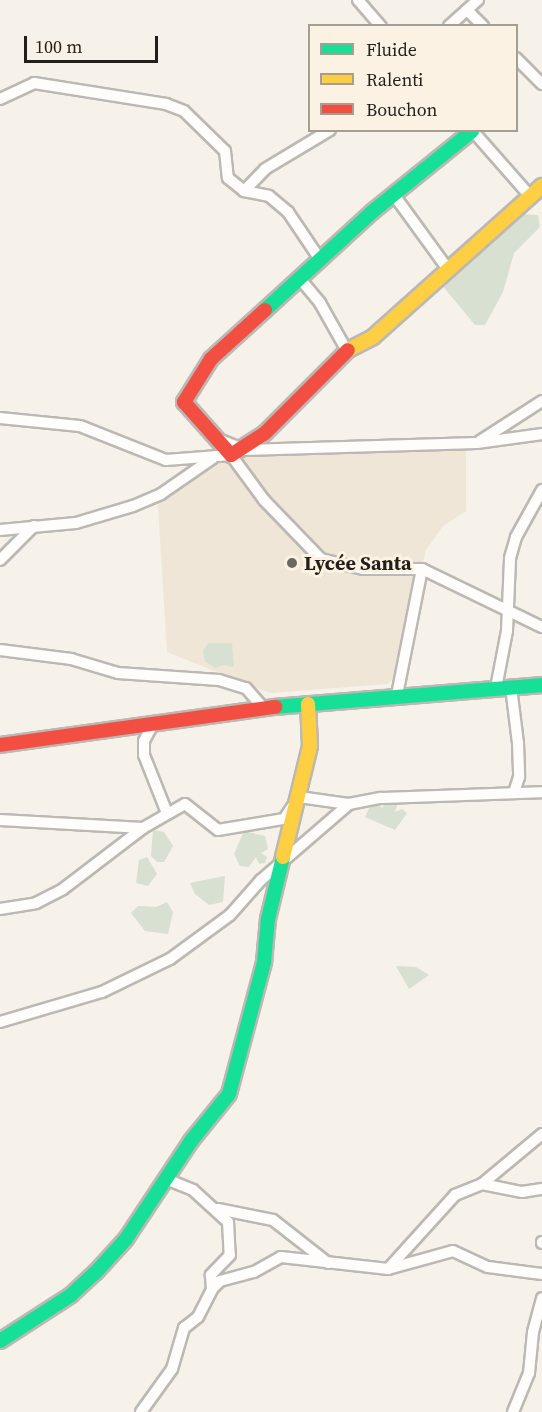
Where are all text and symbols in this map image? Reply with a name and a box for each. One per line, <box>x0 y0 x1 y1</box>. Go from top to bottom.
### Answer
scale bar <box>27 24 160 62</box>
legend <box>308 24 518 132</box>
text: 100 m <box>35 34 82 59</box>
text: Fluide <box>366 37 417 62</box>
text: Ralenti <box>366 67 423 92</box>
text: Bouchon <box>366 97 438 122</box>
place label: Lycée Santa <box>304 551 411 575</box>
marker: Lycée Santa <box>285 556 299 570</box>

